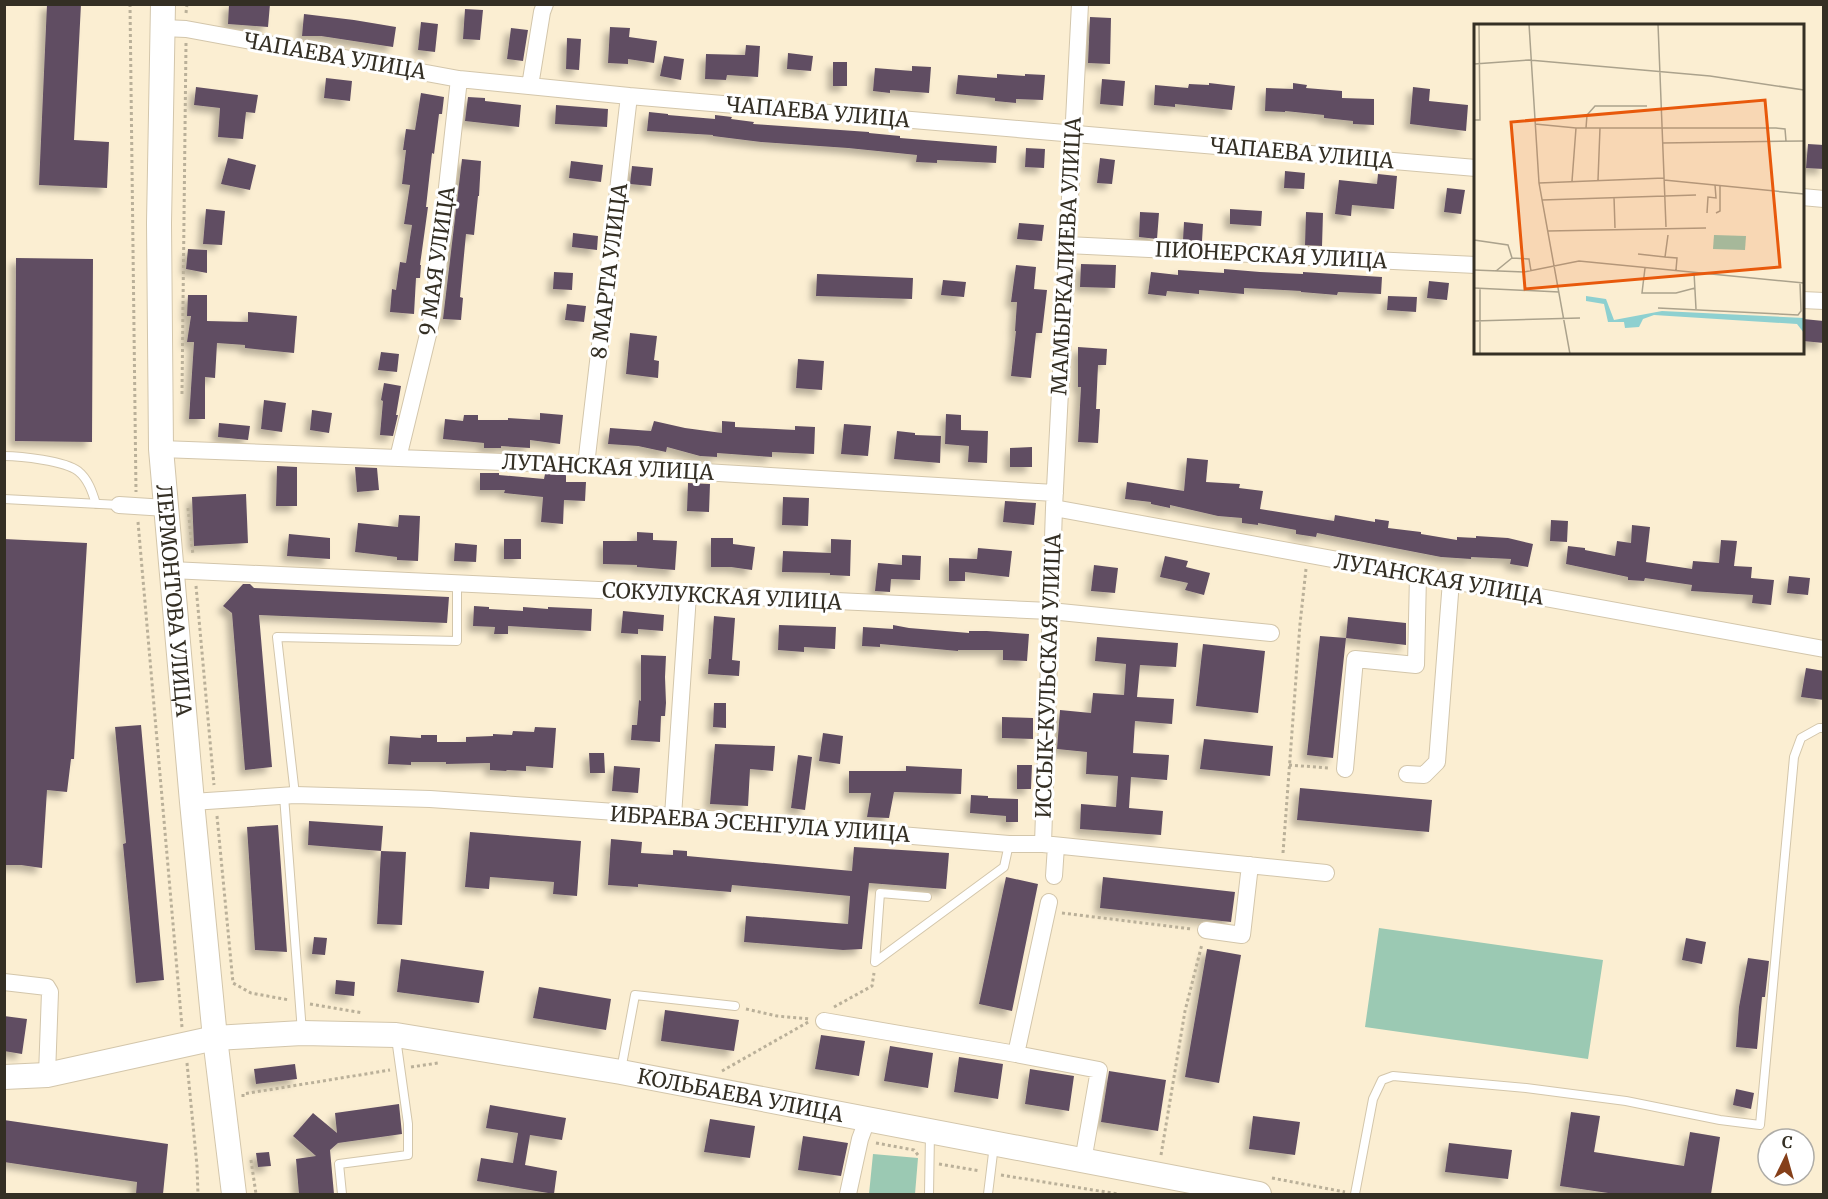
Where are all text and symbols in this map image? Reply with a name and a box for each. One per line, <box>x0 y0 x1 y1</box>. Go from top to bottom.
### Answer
inset map <box>1474 24 1804 354</box>
street label: ЧАПАЕВА УЛИЦА <box>242 27 428 85</box>
street label: ЧАПАЕВА УЛИЦА <box>725 91 911 134</box>
street label: МАМЫРКАЛИЕВА УЛИЦА <box>1045 116 1087 396</box>
street label: ЧАПАЕВА УЛИЦА <box>1209 132 1395 175</box>
street label: 8 МАРТА УЛИЦА <box>585 181 633 361</box>
street label: 9 МАЯ УЛИЦА <box>413 184 461 337</box>
street label: ПИОНЕРСКАЯ УЛИЦА <box>1154 235 1388 275</box>
street label: ЛУГАНСКАЯ УЛИЦА <box>501 448 715 486</box>
street label: ЛЕРМОНТОВА УЛИЦА <box>151 483 198 718</box>
street label: ИССЫК-КУЛЬСКАЯ УЛИЦА <box>1030 533 1066 819</box>
street label: ЛУГАНСКАЯ УЛИЦА <box>1332 547 1546 611</box>
street label: СОКУЛУКСКАЯ УЛИЦА <box>601 576 843 616</box>
street label: ИБРАЕВА ЭСЕНГУЛА УЛИЦА <box>609 800 911 848</box>
street label: КОЛЬБАЕВА УЛИЦА <box>635 1062 846 1128</box>
north arrow <box>1756 1127 1816 1187</box>
text: С <box>1781 1132 1793 1152</box>

